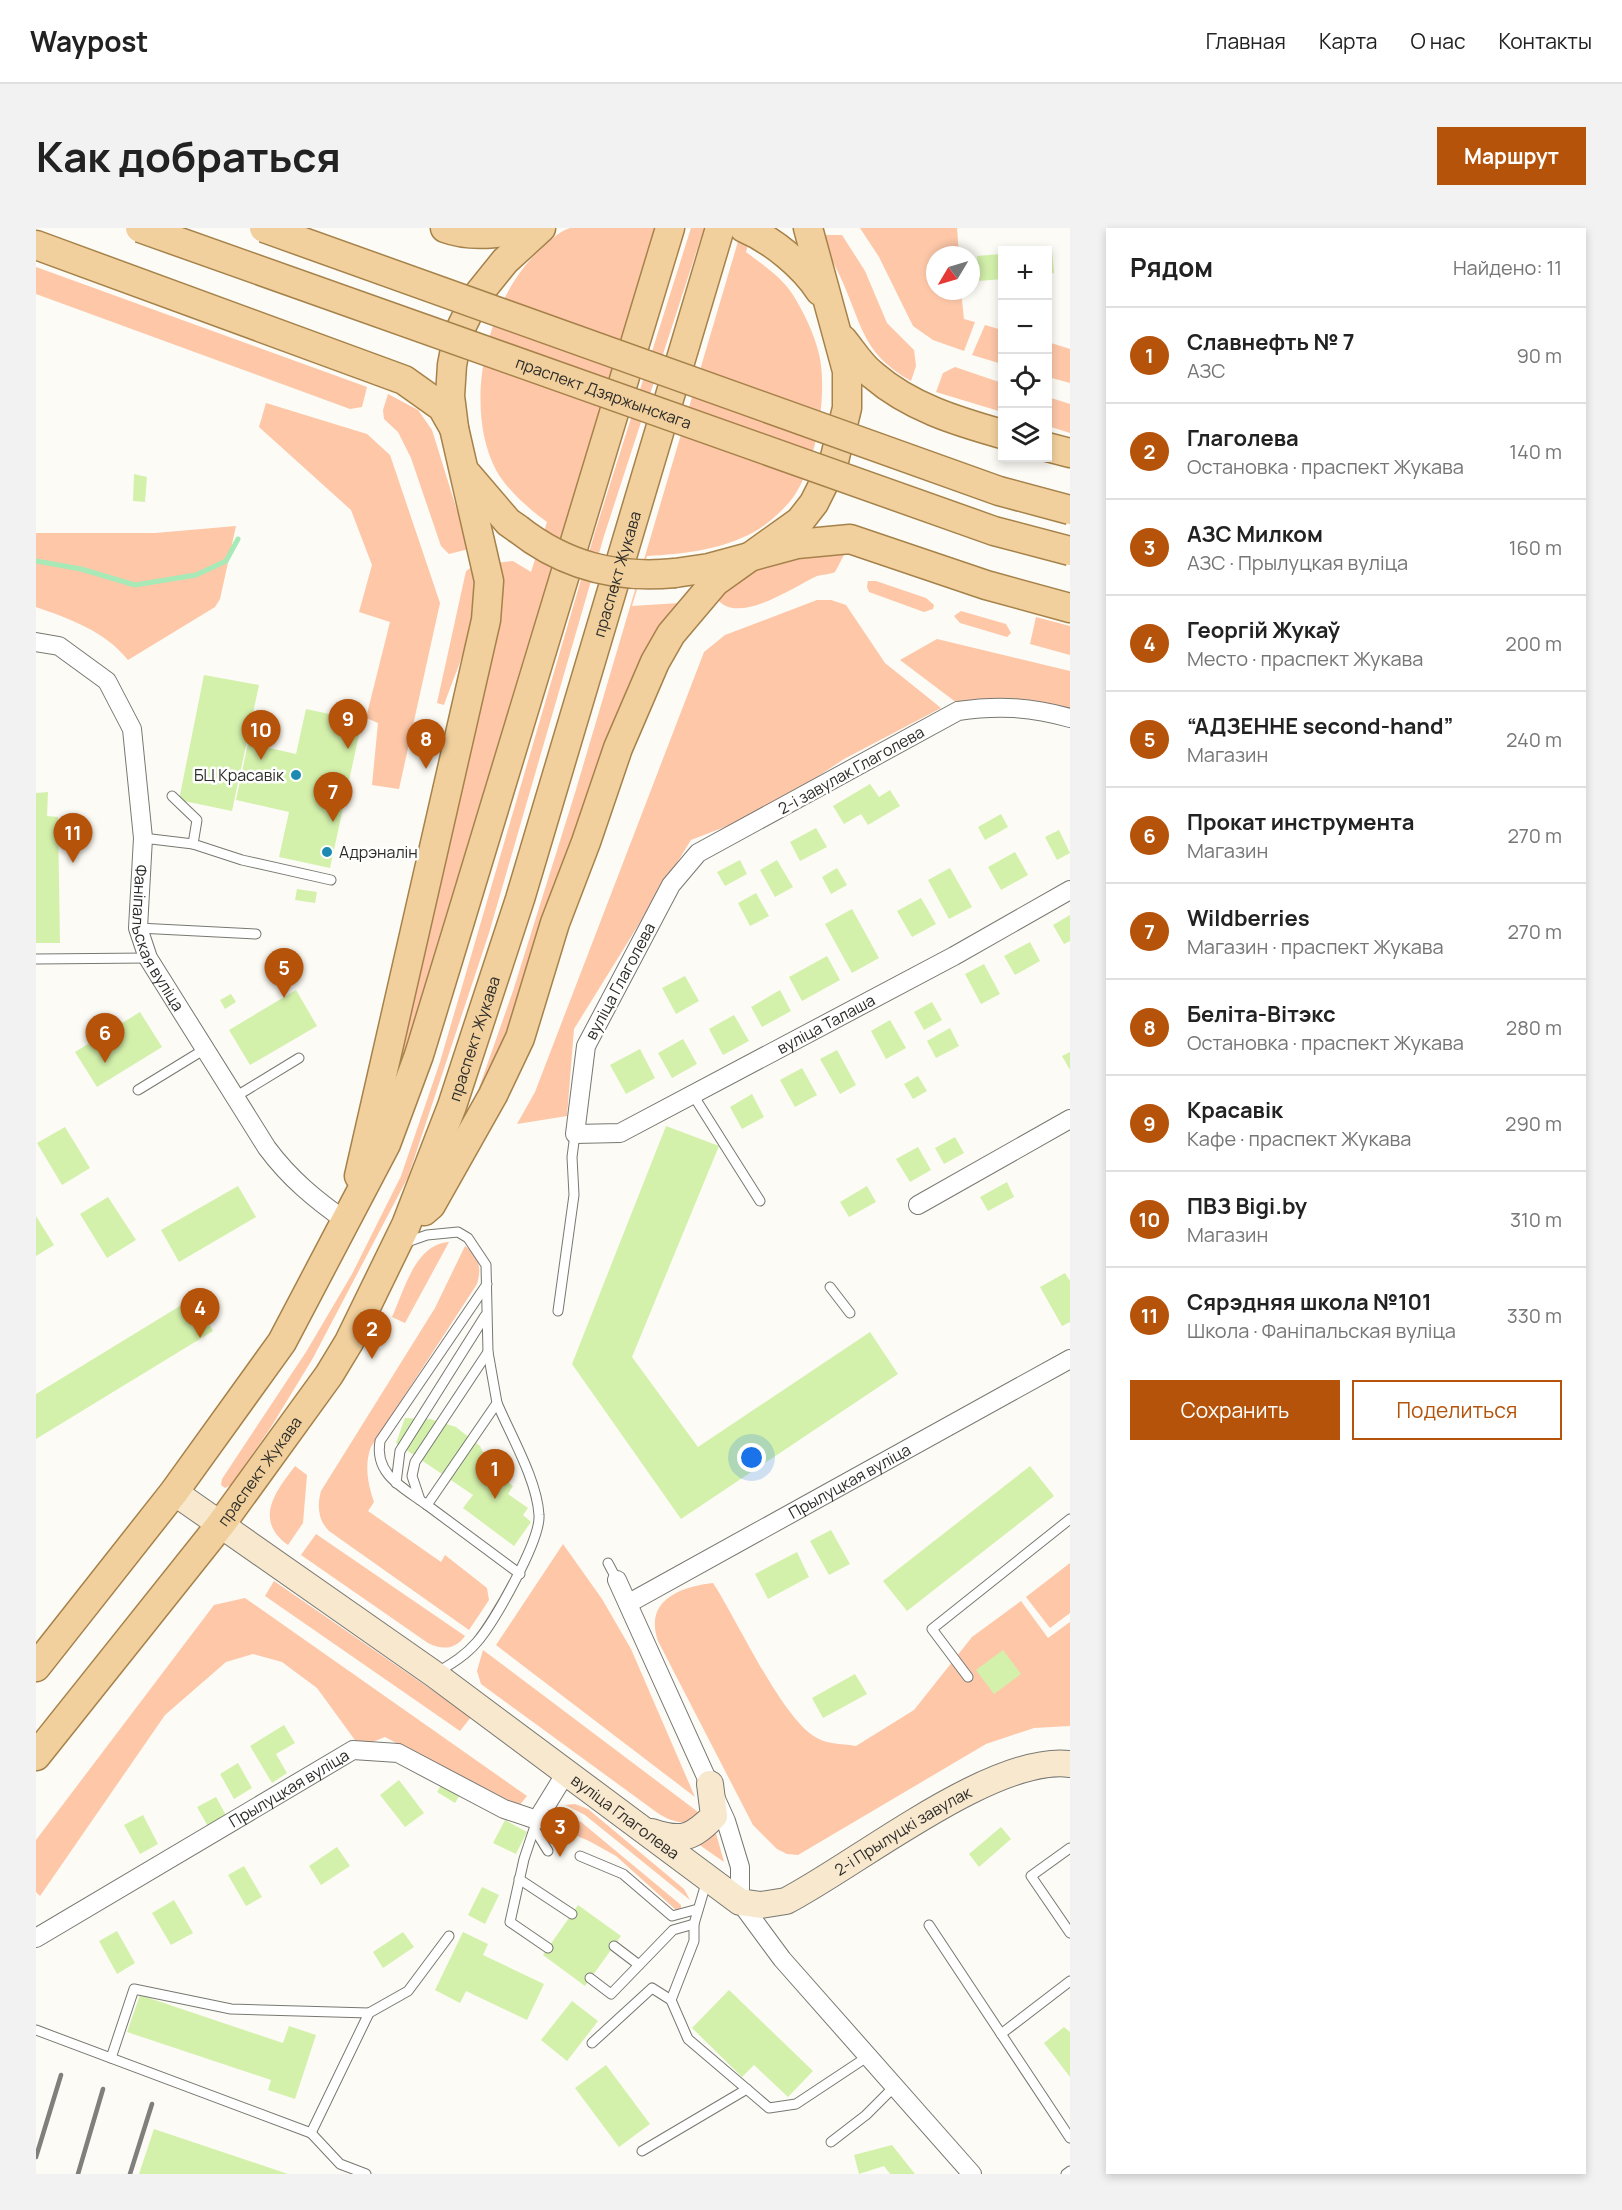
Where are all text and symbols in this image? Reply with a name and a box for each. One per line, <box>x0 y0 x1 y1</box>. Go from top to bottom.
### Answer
text: Waypost <box>30 22 149 60</box>
text: Главная <box>1206 27 1286 55</box>
text: Карта <box>1319 27 1377 55</box>
text: О нас <box>1410 27 1466 55</box>
text: Контакты <box>1499 27 1592 55</box>
text: Как добраться <box>36 127 341 185</box>
button: Маршрут <box>1437 127 1586 185</box>
north arrow <box>926 246 980 300</box>
map controls <box>998 246 1052 462</box>
button: + <box>998 246 1052 300</box>
text: Рядом <box>1130 249 1213 285</box>
text: Найдено: 11 <box>1453 254 1562 281</box>
button: − <box>998 300 1052 354</box>
text: Славнефть № 7 <box>1187 327 1354 357</box>
text: 1 <box>1145 342 1154 369</box>
text: 90 m <box>1516 342 1562 369</box>
street label: праспект Дзяржынскага <box>513 351 695 434</box>
button: locate <box>998 354 1052 408</box>
text: АЗС <box>1187 357 1226 384</box>
button: layers <box>998 408 1052 462</box>
text: Глаголева <box>1187 423 1299 453</box>
text: 2 <box>1144 438 1155 465</box>
text: 140 m <box>1509 438 1562 465</box>
text: Остановка · праспект Жукава <box>1187 453 1464 480</box>
street label: праспект Жукава <box>588 508 646 640</box>
text: АЗС Милком <box>1187 519 1323 549</box>
text: 3 <box>1144 534 1155 561</box>
text: 160 m <box>1509 534 1562 561</box>
text: АЗС · Прылуцкая вуліца <box>1187 549 1408 576</box>
text: Георгій Жукаў <box>1187 615 1340 645</box>
text: 4 <box>1143 630 1156 657</box>
text: 200 m <box>1505 630 1562 657</box>
text: Место · праспект Жукава <box>1187 645 1423 672</box>
pin: 9 <box>328 700 368 749</box>
pin: 10 <box>242 710 280 760</box>
text: “АДЗЕННЕ second-hand” <box>1187 711 1453 741</box>
pin: 8 <box>406 720 446 769</box>
street label: 2-і завулак Глаголева <box>774 721 928 819</box>
text: 5 <box>1144 726 1155 753</box>
text: 240 m <box>1506 726 1562 753</box>
text: Магазин <box>1187 741 1268 768</box>
place label: БЦ Красавік <box>194 764 285 786</box>
marker: БЦ Красавік <box>289 768 303 782</box>
pin: 7 <box>314 772 352 822</box>
text: Прокат инструмента <box>1187 807 1414 837</box>
pin: 11 <box>54 814 93 863</box>
text: 6 <box>1143 822 1156 849</box>
text: 270 m <box>1507 822 1562 849</box>
text: Магазин <box>1187 837 1268 864</box>
place label: Адрэналін <box>339 841 418 863</box>
marker: Адрэналін <box>320 845 334 859</box>
street label: Фаніпальская вуліца <box>127 864 189 1015</box>
text: Wildberries <box>1187 903 1310 933</box>
text: 7 <box>1144 918 1155 945</box>
text: 270 m <box>1507 918 1562 945</box>
street label: вуліца Глаголева <box>580 919 660 1043</box>
text: Магазин · праспект Жукава <box>1187 933 1444 960</box>
pin: 5 <box>264 948 304 998</box>
street label: праспект Жукава <box>443 973 505 1104</box>
street label: вуліца Талаша <box>773 989 879 1059</box>
text: Беліта-Вітэкс <box>1187 999 1336 1029</box>
pin: 6 <box>86 1014 124 1063</box>
text: 8 <box>1143 1014 1156 1041</box>
text: 280 m <box>1506 1014 1562 1041</box>
text: Остановка · праспект Жукава <box>1187 1029 1464 1056</box>
text: Красавік <box>1187 1095 1283 1125</box>
text: 9 <box>1143 1110 1156 1137</box>
text: 290 m <box>1505 1110 1562 1137</box>
text: Кафе · праспект Жукава <box>1187 1125 1411 1152</box>
text: ПВЗ Bigi.by <box>1187 1191 1307 1221</box>
text: 10 <box>1139 1206 1160 1233</box>
text: 310 m <box>1510 1206 1562 1233</box>
text: Магазин <box>1187 1221 1268 1248</box>
text: Сярэдняя школа №101 <box>1187 1287 1432 1317</box>
pin: 4 <box>180 1288 220 1338</box>
text: 11 <box>1141 1302 1158 1329</box>
text: 330 m <box>1507 1302 1562 1329</box>
pin: 2 <box>352 1310 392 1359</box>
text: Школа · Фаніпальская вуліца <box>1187 1317 1456 1344</box>
button: Сохранить <box>1130 1380 1340 1440</box>
button: Поделиться <box>1352 1380 1562 1440</box>
street label: праспект Жукава <box>212 1412 306 1530</box>
street label: Прылуцкая вуліца <box>785 1438 914 1524</box>
your location <box>737 1443 766 1472</box>
pin: 1 <box>476 1450 514 1499</box>
street label: Прылуцкая вуліца <box>225 1744 353 1832</box>
street label: вуліца Глаголева <box>567 1769 684 1864</box>
street label: 2-і Прылуцкі завулак <box>830 1780 976 1881</box>
pin: 3 <box>540 1808 580 1857</box>

